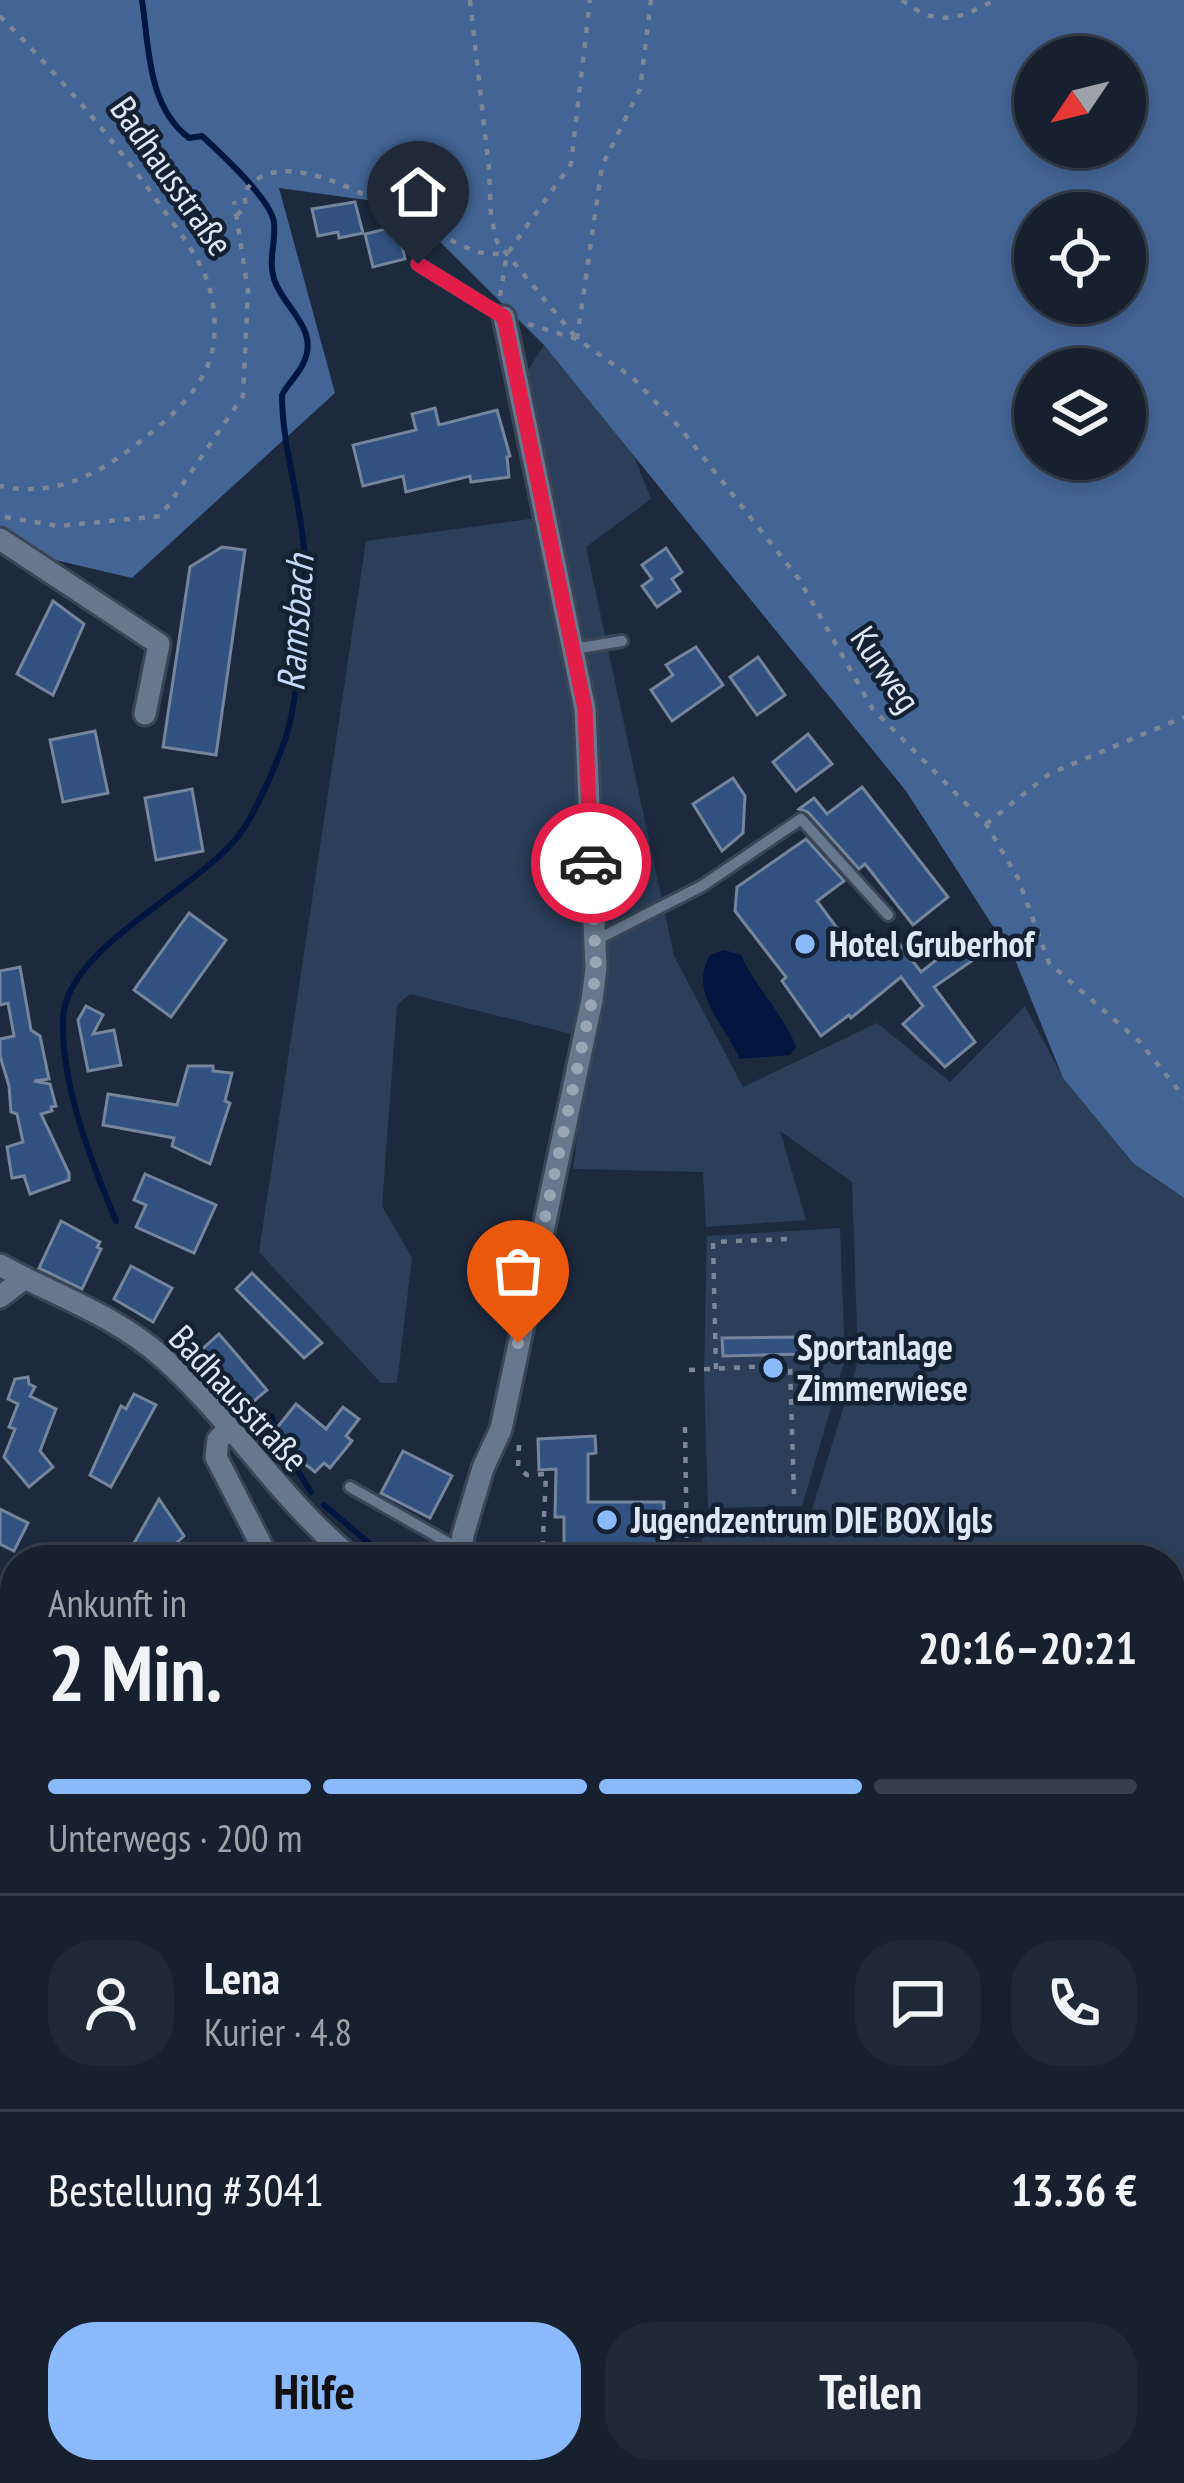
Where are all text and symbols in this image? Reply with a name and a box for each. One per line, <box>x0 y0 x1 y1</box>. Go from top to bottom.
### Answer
north arrow <box>1014 36 1146 168</box>
map controls <box>1014 36 1146 480</box>
street label: Badhausstraße <box>100 87 244 264</box>
pin <box>367 141 469 264</box>
icon: home <box>385 159 451 225</box>
button: locate <box>1014 192 1146 324</box>
button: layers <box>1014 348 1146 480</box>
water label: Ramsbach <box>264 551 325 693</box>
street label: Kurweg <box>841 617 932 721</box>
courier <box>531 803 651 923</box>
icon: car <box>558 830 624 896</box>
place label: Hotel Gruberhof <box>829 920 1036 967</box>
marker: Hotel Gruberhof <box>792 931 818 957</box>
pin <box>467 1220 569 1343</box>
icon: bag <box>485 1238 551 1304</box>
street label: Badhausstraße <box>160 1314 319 1481</box>
place label: Sportanlage Zimmerwiese <box>797 1323 968 1411</box>
marker: Sportanlage Zimmerwiese <box>760 1355 786 1381</box>
place label: Jugendzentrum DIE BOX Igls <box>630 1496 993 1543</box>
marker: Jugendzentrum DIE BOX Igls <box>594 1507 620 1533</box>
text: Ankunft in <box>48 1577 187 1628</box>
text: 20:16–20:21 <box>918 1618 1137 1676</box>
text: 2 Min. <box>48 1622 222 1723</box>
text: Unterwegs · 200 m <box>48 1812 302 1863</box>
button: person <box>48 1940 174 2066</box>
button: chat <box>855 1940 981 2066</box>
button: phone <box>1011 1940 1137 2066</box>
text: Lena <box>204 1948 280 2006</box>
text: Kurier · 4.8 <box>204 2006 352 2057</box>
text: Bestellung #3041 <box>48 2160 324 2218</box>
text: 13.36 € <box>1011 2160 1137 2218</box>
button: Hilfe <box>48 2322 581 2460</box>
button: Teilen <box>605 2322 1137 2460</box>

